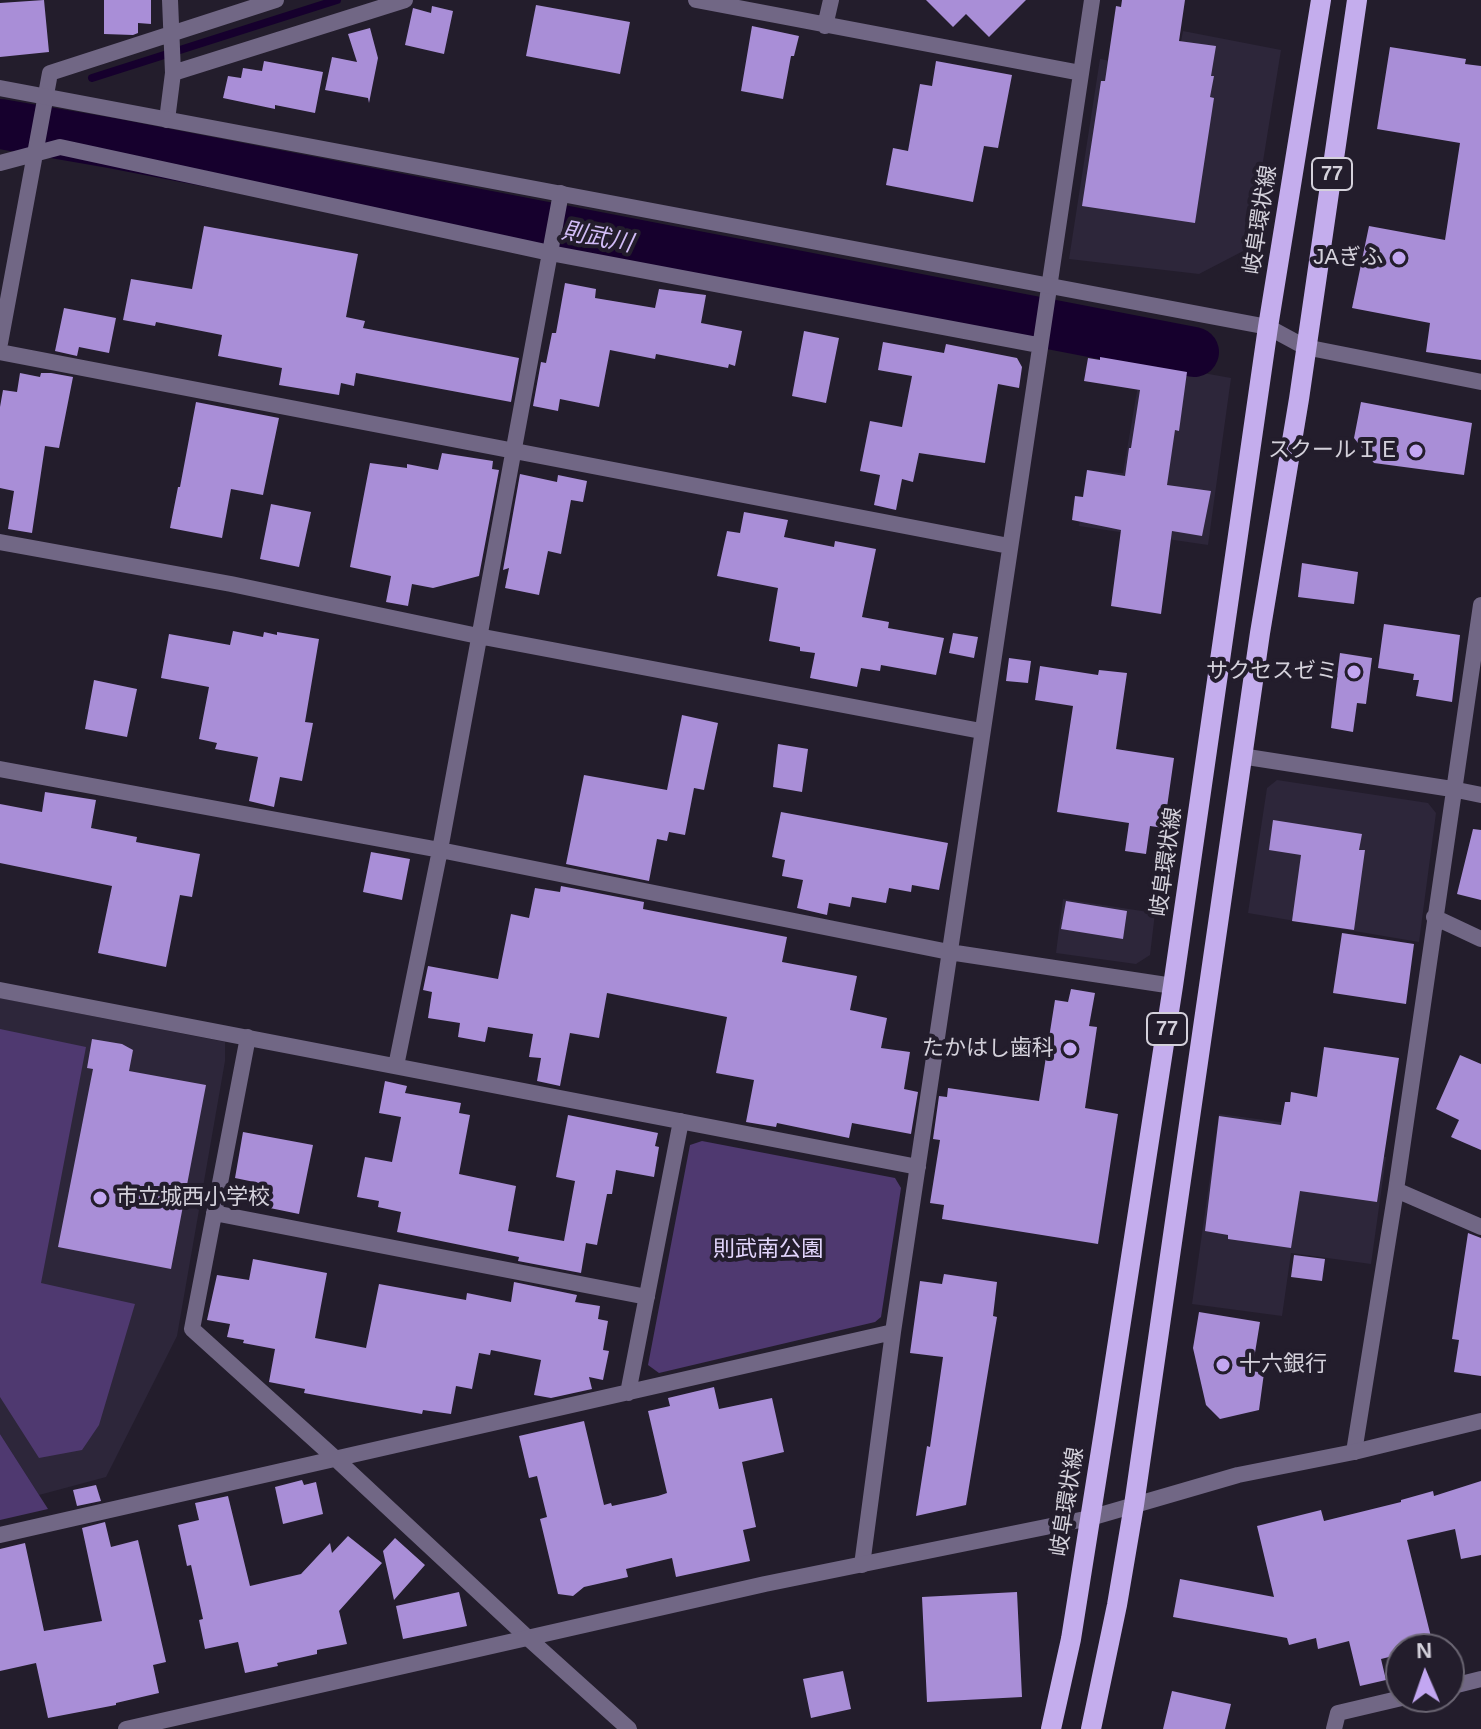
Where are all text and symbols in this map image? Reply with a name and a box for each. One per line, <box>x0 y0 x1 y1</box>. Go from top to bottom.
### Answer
road number: 77 <box>1312 158 1352 190</box>
street label: 岐阜環状線 <box>1239 164 1283 276</box>
water label: 則武川 <box>559 217 635 259</box>
place label: JAぎふ <box>1313 245 1383 271</box>
marker: JAぎふ <box>1390 249 1408 267</box>
place label: スクールＩＥ <box>1268 438 1400 464</box>
marker: スクールＩＥ <box>1407 442 1425 460</box>
place label: サクセスゼミ <box>1206 659 1338 685</box>
marker: サクセスゼミ <box>1345 663 1363 681</box>
street label: 岐阜環状線 <box>1146 806 1188 918</box>
road number: 77 <box>1147 1013 1187 1045</box>
place label: たかはし歯科 <box>922 1036 1054 1062</box>
marker: たかはし歯科 <box>1061 1040 1079 1058</box>
place label: 市立城西小学校 <box>116 1185 270 1211</box>
marker: 市立城西小学校 <box>91 1189 109 1207</box>
park label: 則武南公園 <box>713 1237 823 1263</box>
place label: 十六銀行 <box>1239 1352 1327 1378</box>
marker: 十六銀行 <box>1214 1356 1232 1374</box>
street label: 岐阜環状線 <box>1046 1446 1090 1558</box>
north arrow <box>1385 1633 1465 1713</box>
text: N <box>1416 1638 1433 1663</box>

